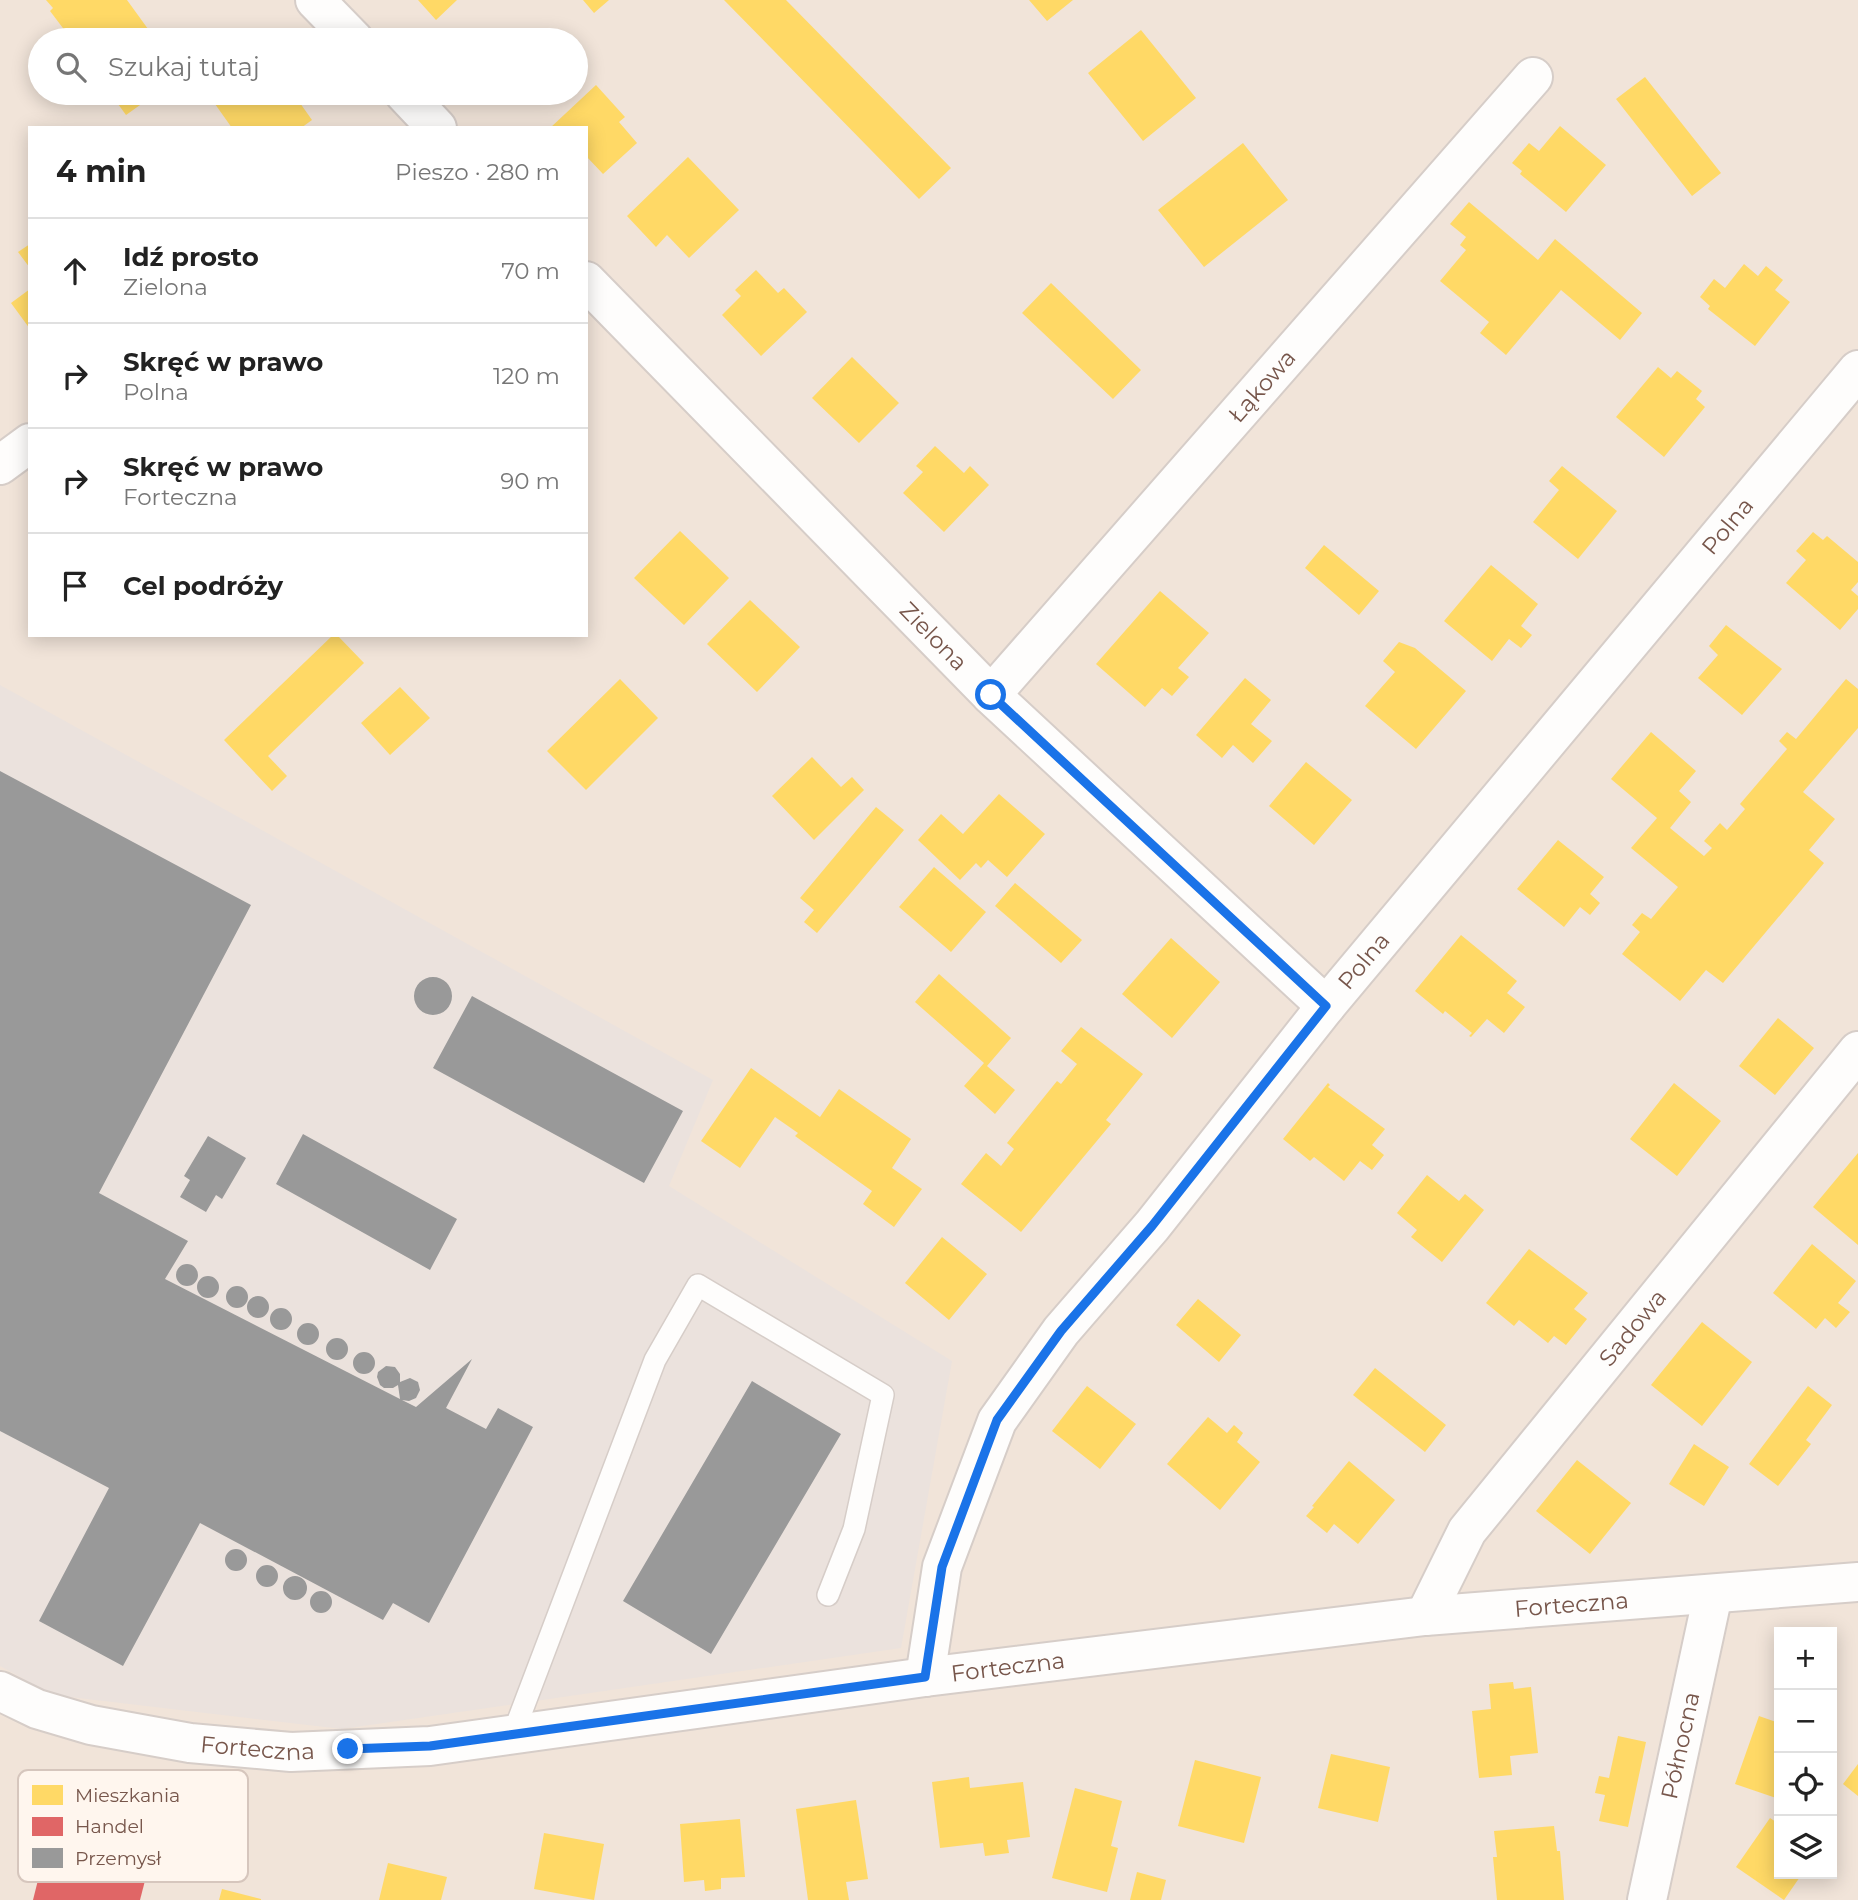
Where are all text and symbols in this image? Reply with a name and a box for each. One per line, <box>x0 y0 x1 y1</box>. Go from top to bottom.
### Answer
search box <box>28 28 588 105</box>
icon: search <box>52 48 90 86</box>
text: Szukaj tutaj <box>108 51 260 83</box>
text: 4 min <box>56 153 146 190</box>
text: Pieszo · 280 m <box>395 158 560 186</box>
text: Idź prosto <box>123 241 259 273</box>
icon: ahead <box>56 252 94 290</box>
text: 70 m <box>501 257 560 285</box>
text: Zielona <box>123 273 208 301</box>
street label: Łąkowa <box>1222 344 1302 428</box>
text: Skręć w prawo <box>123 346 323 378</box>
icon: right <box>56 357 94 395</box>
text: 120 m <box>493 362 560 390</box>
text: Polna <box>123 378 189 406</box>
text: Skręć w prawo <box>123 451 323 483</box>
icon: right <box>56 462 94 500</box>
text: 90 m <box>500 467 560 495</box>
text: Forteczna <box>123 483 238 511</box>
street label: Polna <box>1696 492 1759 560</box>
icon: arrive <box>56 567 94 605</box>
text: Cel podróży <box>123 570 283 602</box>
street label: Zielona <box>894 596 973 676</box>
route start <box>975 679 1006 710</box>
street label: Polna <box>1332 927 1396 995</box>
street label: Sadowa <box>1593 1284 1672 1372</box>
street label: Forteczna <box>1513 1586 1630 1623</box>
map controls <box>1774 1627 1837 1879</box>
button: + <box>1774 1627 1837 1690</box>
street label: Forteczna <box>949 1646 1067 1688</box>
street label: Północna <box>1655 1689 1706 1802</box>
button: − <box>1774 1690 1837 1753</box>
street label: Forteczna <box>199 1730 315 1766</box>
route end <box>332 1733 363 1764</box>
button: locate <box>1774 1753 1837 1816</box>
legend <box>18 1770 248 1882</box>
text: Mieszkania <box>75 1784 180 1807</box>
text: Handel <box>75 1815 144 1838</box>
button: layers <box>1774 1816 1837 1879</box>
text: Przemysł <box>75 1847 162 1870</box>

